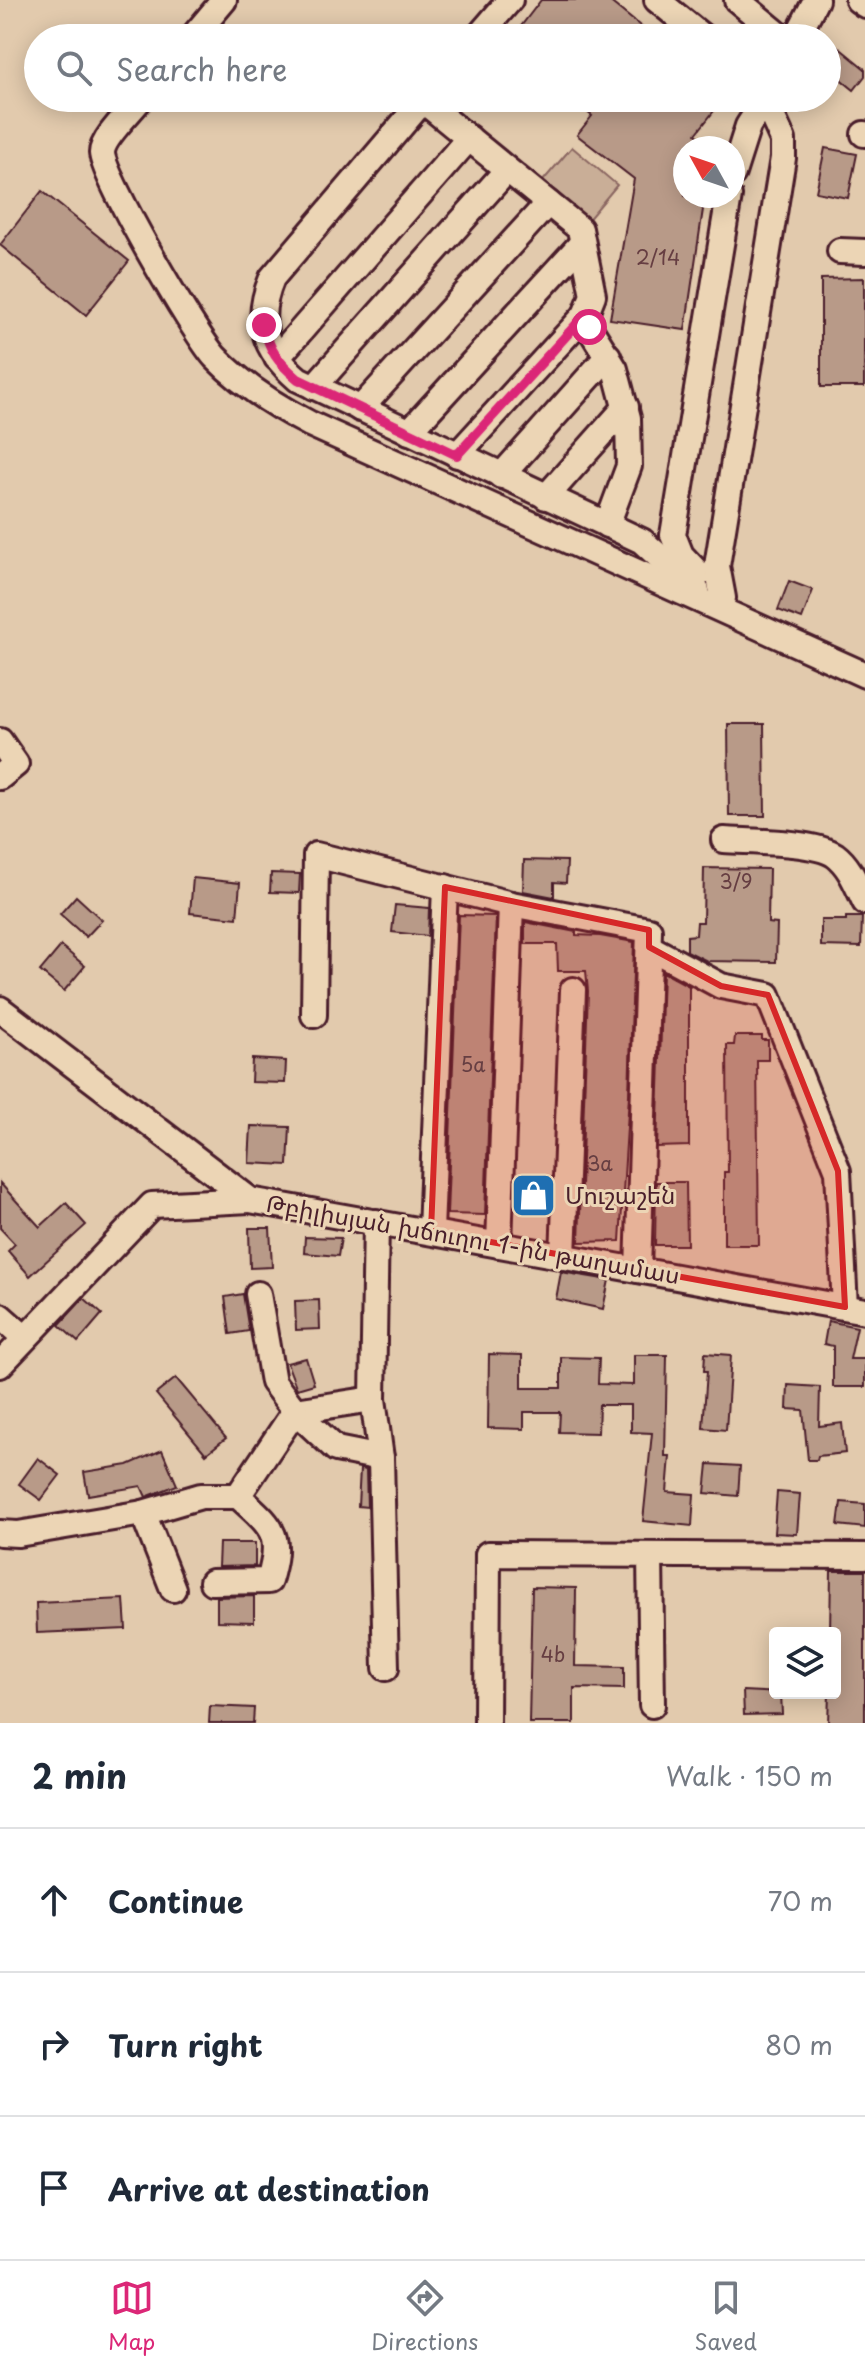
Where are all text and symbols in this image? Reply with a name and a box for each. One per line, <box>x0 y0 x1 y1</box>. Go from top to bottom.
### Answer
search box <box>24 24 841 112</box>
icon: search <box>52 46 96 90</box>
text: Search here <box>116 46 288 91</box>
north arrow <box>673 136 745 208</box>
house number: 2/14 <box>636 242 680 272</box>
route end <box>246 307 282 343</box>
route start <box>571 309 607 345</box>
house number: 3/9 <box>719 866 753 896</box>
house number: 5a <box>460 1049 486 1079</box>
house number: 3a <box>587 1148 613 1178</box>
shop icon: Մուշաշեն <box>510 1172 558 1220</box>
place label: Մուշաշեն <box>565 1176 675 1212</box>
street label: Թբիլիսյան խճուղու 1-ին թաղամաս <box>264 1184 683 1292</box>
map controls <box>769 1627 841 1699</box>
button: layers <box>769 1627 841 1699</box>
house number: 4b <box>541 1639 565 1669</box>
text: 2 min <box>32 1749 127 1801</box>
text: Walk · 150 m <box>666 1756 833 1795</box>
icon: ahead <box>32 1878 76 1922</box>
text: Continue <box>108 1878 243 1923</box>
text: 70 m <box>768 1881 833 1920</box>
icon: right <box>32 2022 76 2066</box>
text: Turn right <box>108 2022 263 2067</box>
text: 80 m <box>765 2025 833 2064</box>
icon: arrive <box>32 2166 76 2210</box>
text: Arrive at destination <box>108 2166 430 2211</box>
tab: Map <box>108 2276 155 2357</box>
tab: Directions <box>371 2276 478 2357</box>
tab: Saved <box>694 2276 757 2357</box>

